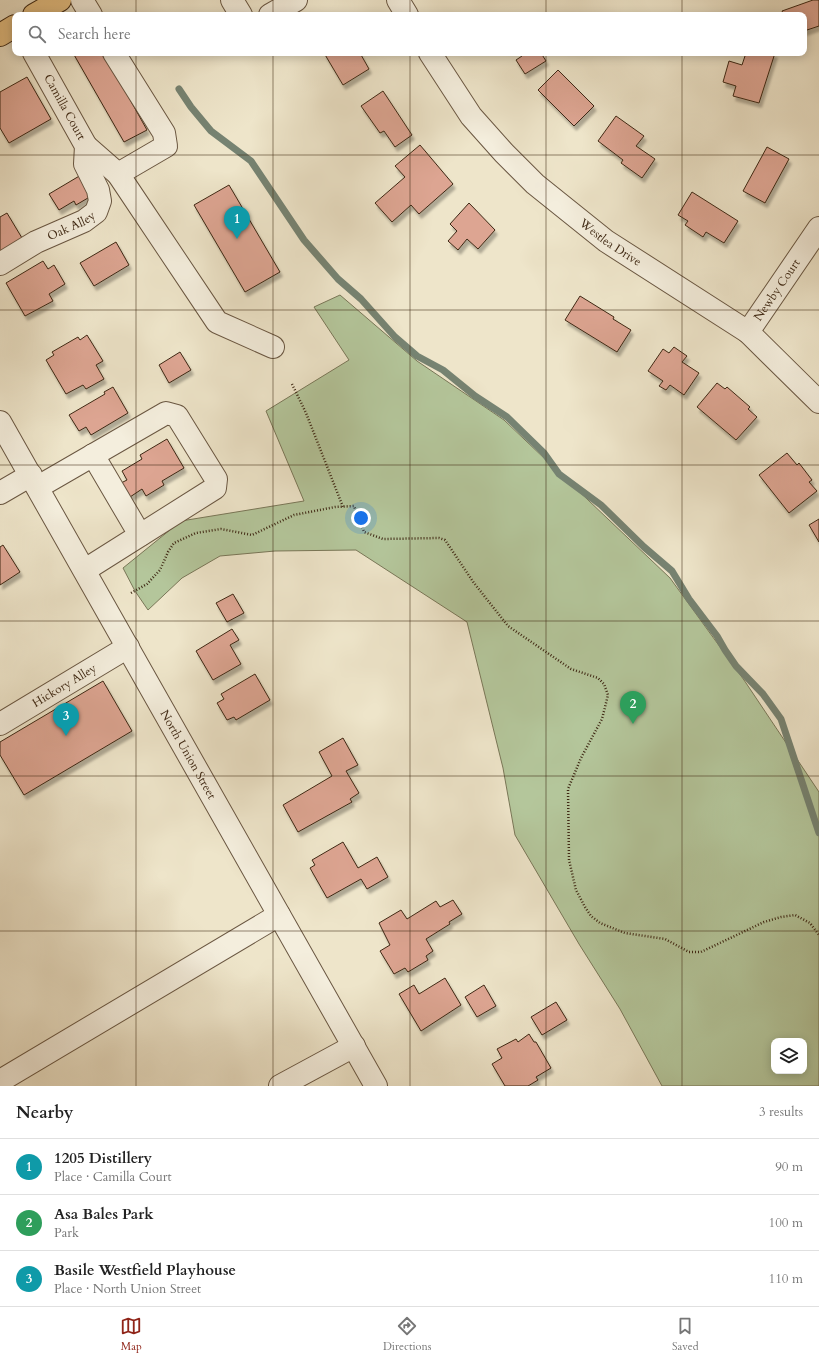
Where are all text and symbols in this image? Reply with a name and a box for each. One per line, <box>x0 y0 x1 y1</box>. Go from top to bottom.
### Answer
search box <box>12 12 807 56</box>
icon: search <box>26 23 48 45</box>
text: Search here <box>58 24 131 44</box>
street label: Camilla Court <box>40 71 90 143</box>
pin: 1 <box>224 206 250 239</box>
street label: Oak Alley <box>45 207 99 244</box>
street label: Westlea Drive <box>575 214 645 270</box>
street label: Newby Court <box>750 256 804 324</box>
your location <box>351 508 371 528</box>
street label: Hickory Alley <box>29 660 100 711</box>
pin: 2 <box>620 691 646 724</box>
pin: 3 <box>53 703 79 736</box>
street label: North Union Street <box>157 707 220 802</box>
map controls <box>771 1038 807 1074</box>
button: layers <box>771 1038 807 1074</box>
text: Nearby <box>16 1101 73 1124</box>
text: 3 results <box>759 1103 803 1121</box>
text: 1205 Distillery <box>54 1148 152 1168</box>
text: 1 <box>26 1158 32 1176</box>
text: 90 m <box>775 1158 803 1176</box>
text: Place · Camilla Court <box>54 1168 172 1186</box>
text: Asa Bales Park <box>54 1204 154 1224</box>
text: 2 <box>26 1214 32 1232</box>
text: 100 m <box>769 1214 803 1232</box>
text: Park <box>54 1224 79 1242</box>
text: Basile Westfield Playhouse <box>54 1260 236 1280</box>
text: 3 <box>26 1270 32 1288</box>
text: 110 m <box>769 1270 803 1288</box>
text: Place · North Union Street <box>54 1280 201 1298</box>
tab: Map <box>120 1315 142 1354</box>
tab: Directions <box>383 1315 431 1354</box>
tab: Saved <box>672 1315 699 1354</box>

